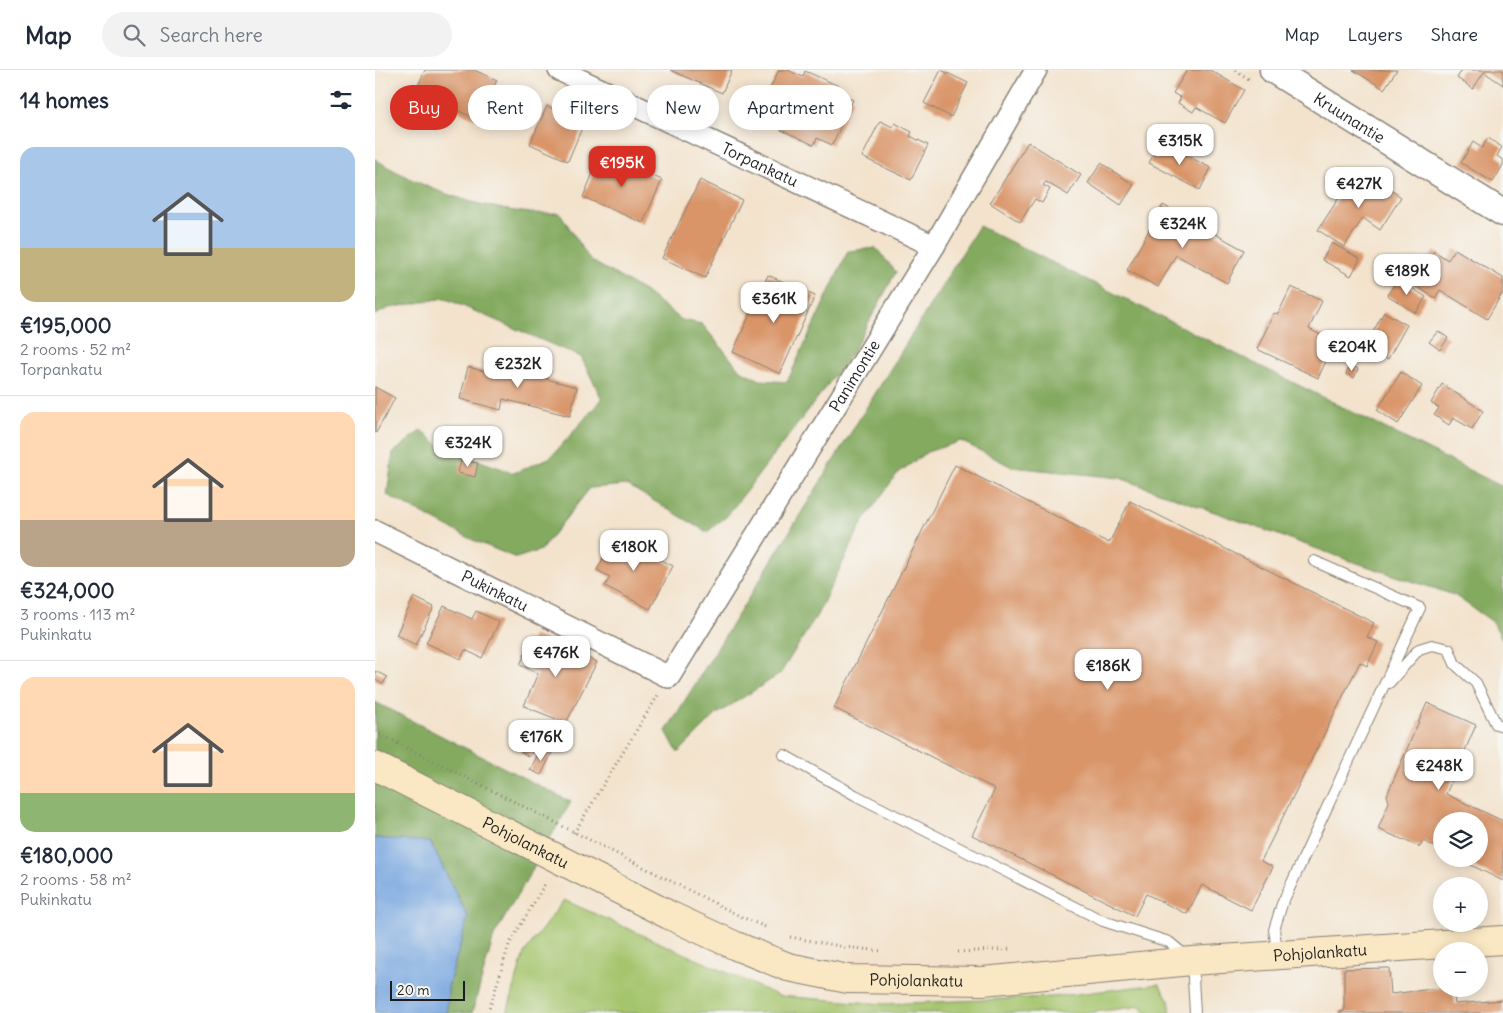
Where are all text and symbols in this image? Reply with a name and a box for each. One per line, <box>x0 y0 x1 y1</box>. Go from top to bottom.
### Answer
search box <box>102 12 452 57</box>
text: Map <box>25 20 72 50</box>
icon: search <box>120 21 148 49</box>
text: Search here <box>160 23 263 47</box>
text: Map <box>1284 23 1319 46</box>
text: Layers <box>1347 23 1403 46</box>
text: Share <box>1431 23 1478 46</box>
chip: Buy <box>390 85 458 130</box>
chip: Rent <box>468 85 542 130</box>
chip: Filters <box>552 85 637 130</box>
chip: New <box>647 85 719 130</box>
chip: Apartment <box>729 85 852 130</box>
icon: filters <box>327 86 355 114</box>
text: 14 homes <box>20 87 109 114</box>
street label: Kruunantie <box>1310 88 1389 147</box>
pin: €315K <box>1145 124 1215 166</box>
text: €315K <box>1158 130 1202 150</box>
street label: Torpankatu <box>718 138 801 191</box>
pin: €195K <box>587 146 657 188</box>
text: €195K <box>600 152 644 172</box>
pin: €427K <box>1324 166 1394 209</box>
text: €427K <box>1336 173 1382 193</box>
icon: home <box>143 179 233 269</box>
pin: €324K <box>1148 206 1218 249</box>
text: €324K <box>1159 213 1207 233</box>
pin: €189K <box>1372 254 1442 296</box>
text: €189K <box>1385 260 1429 280</box>
pin: €361K <box>739 282 809 324</box>
text: €361K <box>752 288 796 308</box>
text: €195,000 <box>20 312 112 339</box>
pin: €204K <box>1317 330 1387 372</box>
street label: Panimontie <box>825 336 884 415</box>
text: €204K <box>1328 336 1376 356</box>
text: 2 rooms · 52 m² <box>20 339 131 359</box>
pin: €232K <box>483 346 553 389</box>
text: €232K <box>495 353 541 373</box>
text: Torpankatu <box>20 359 102 379</box>
pin: €324K <box>433 426 503 468</box>
text: €324K <box>444 432 492 452</box>
icon: home <box>143 445 233 535</box>
pin: €180K <box>599 530 669 572</box>
text: €180K <box>611 536 657 556</box>
street label: Pukinkatu <box>458 566 532 616</box>
text: €324,000 <box>20 577 115 604</box>
text: 3 rooms · 113 m² <box>20 604 135 624</box>
text: Pukinkatu <box>20 624 92 644</box>
pin: €476K <box>521 636 591 678</box>
text: €476K <box>533 642 579 662</box>
pin: €186K <box>1073 648 1143 691</box>
text: €186K <box>1086 655 1130 675</box>
icon: home <box>143 710 233 800</box>
pin: €176K <box>506 720 576 762</box>
text: €176K <box>519 726 563 746</box>
pin: €248K <box>1404 748 1474 791</box>
text: €248K <box>1415 755 1463 775</box>
street label: Pohjolankatu <box>479 812 572 873</box>
map controls <box>1433 812 1488 997</box>
button: layers <box>1433 812 1488 867</box>
text: €180,000 <box>20 842 113 869</box>
text: 2 rooms · 58 m² <box>20 869 132 889</box>
button: + <box>1433 877 1488 932</box>
text: Pukinkatu <box>20 889 92 909</box>
street label: Pohjolankatu <box>1272 939 1368 965</box>
button: − <box>1433 942 1488 997</box>
street label: Pohjolankatu <box>869 969 963 991</box>
scale bar <box>390 978 465 1001</box>
text: 20 m <box>397 981 430 999</box>

